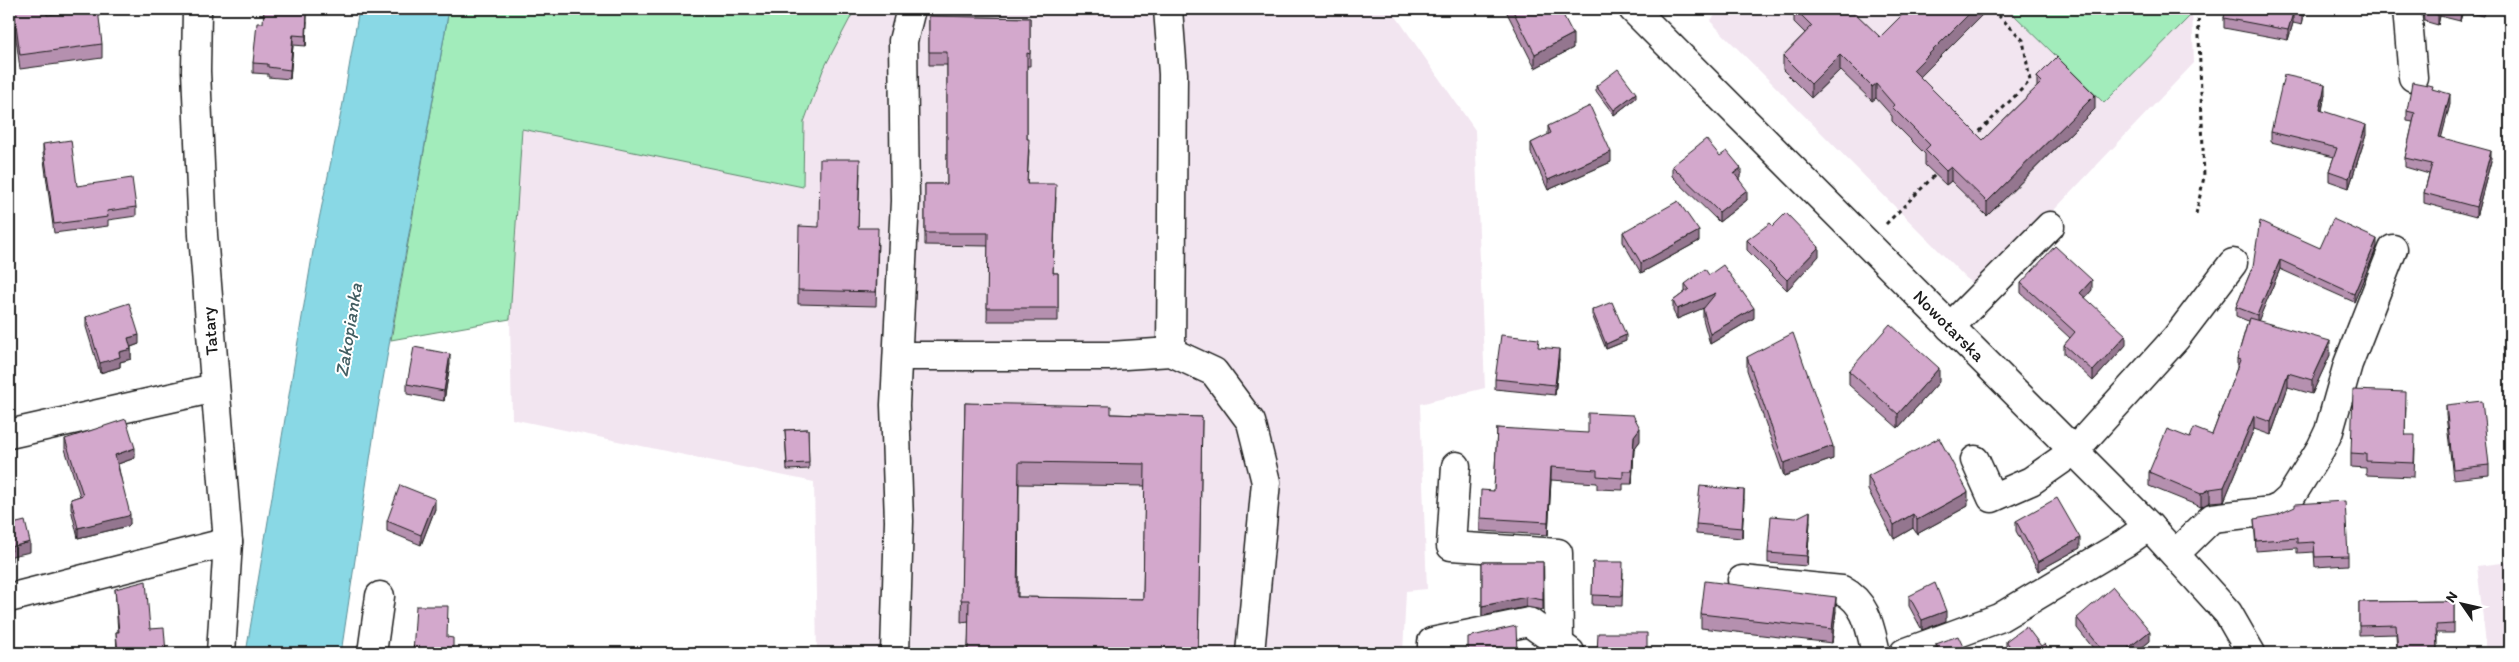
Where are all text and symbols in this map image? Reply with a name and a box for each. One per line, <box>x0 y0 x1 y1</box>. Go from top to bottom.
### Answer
water label: Zakopianka <box>330 281 367 378</box>
street label: Nowotarska <box>1908 285 1990 367</box>
street label: Tatary <box>197 305 223 356</box>
north arrow <box>2436 580 2486 630</box>
text: N <box>2442 588 2461 606</box>

